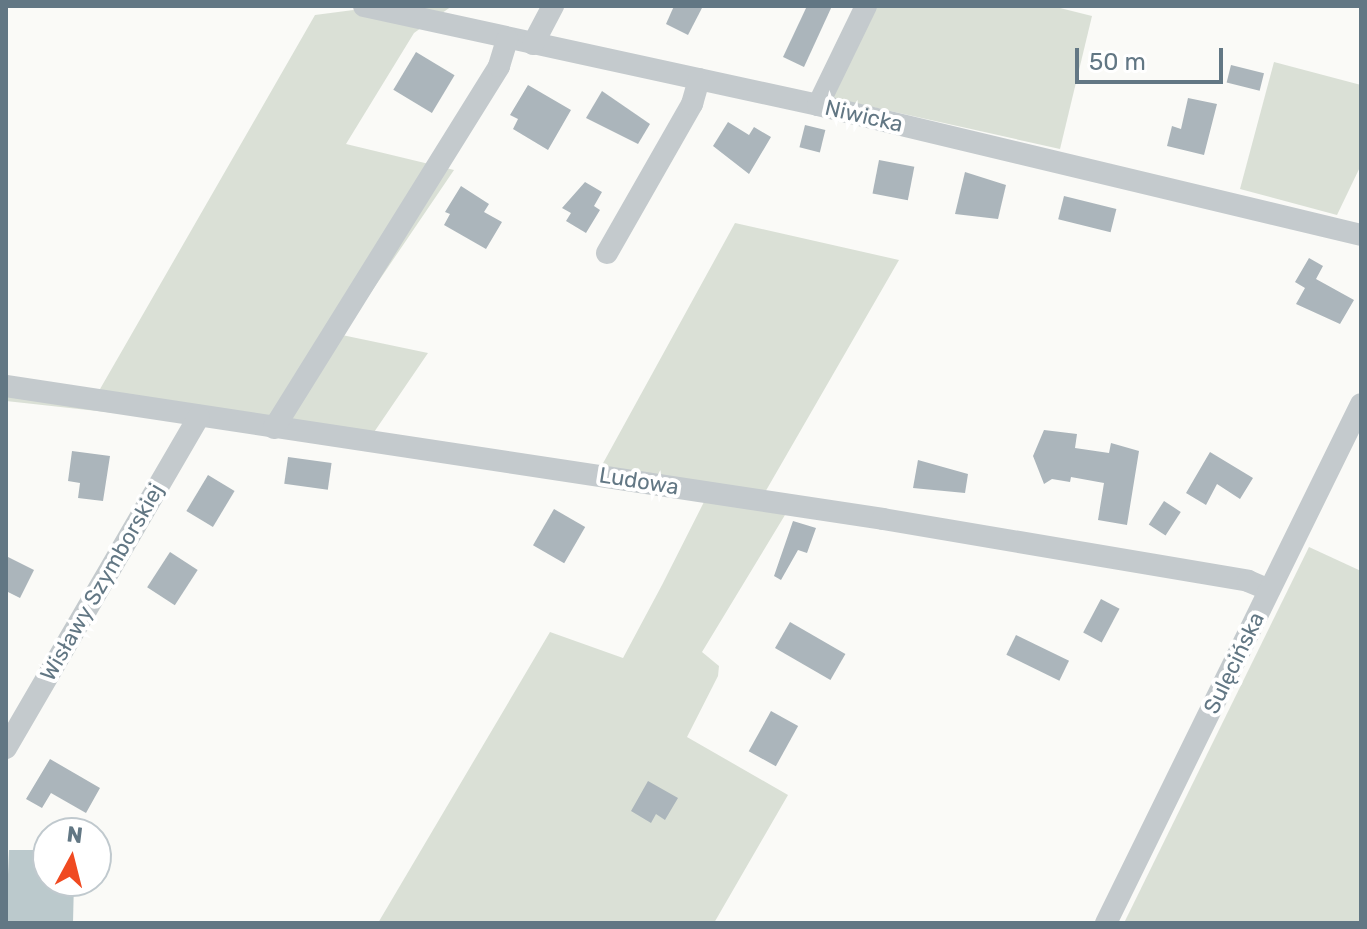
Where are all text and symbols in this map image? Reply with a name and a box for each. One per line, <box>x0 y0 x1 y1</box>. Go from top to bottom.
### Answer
scale bar <box>1079 32 1227 82</box>
text: 50 m <box>1089 48 1146 76</box>
street label: Niwicka <box>823 94 905 138</box>
street label: Ludowa <box>597 462 681 500</box>
street label: Wisławy Szymborskiej <box>35 478 169 686</box>
street label: Sulęcińska <box>1198 608 1270 718</box>
north arrow <box>32 817 112 897</box>
text: N <box>65 820 84 849</box>

